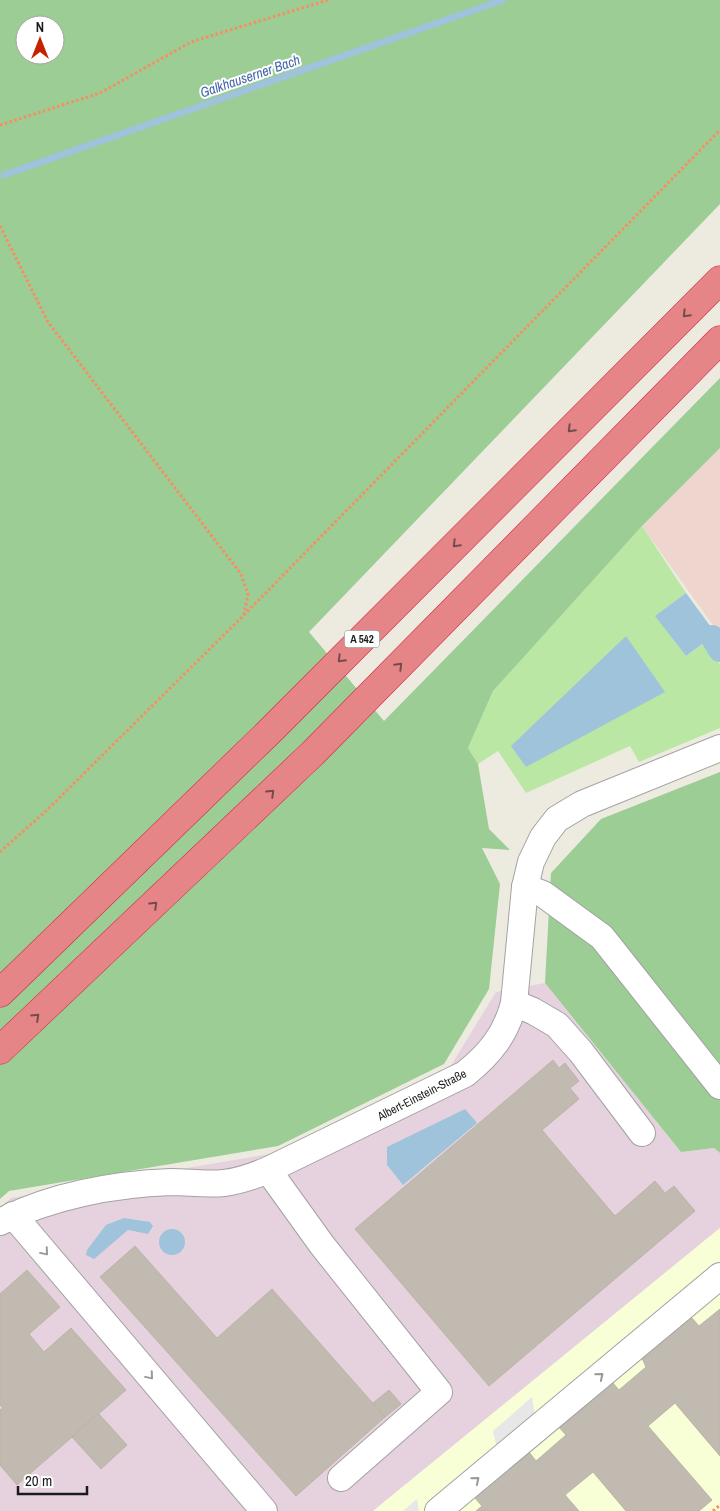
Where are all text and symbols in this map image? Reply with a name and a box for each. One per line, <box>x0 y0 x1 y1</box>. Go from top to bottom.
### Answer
north arrow <box>15 15 65 65</box>
text: N <box>36 18 44 36</box>
water label: Galkhauserner Bach <box>198 50 302 102</box>
one-way arrow <box>682 308 691 317</box>
one-way arrow <box>568 423 577 432</box>
one-way arrow <box>453 539 462 548</box>
road number: A 542 <box>344 630 380 648</box>
one-way arrow <box>338 654 347 663</box>
one-way arrow <box>393 663 402 672</box>
one-way arrow <box>265 790 274 799</box>
one-way arrow <box>148 902 157 911</box>
one-way arrow <box>30 1014 39 1023</box>
street label: Albert-Einstein-Straße <box>374 1066 469 1125</box>
one-way arrow <box>39 1247 48 1256</box>
one-way arrow <box>144 1370 153 1379</box>
one-way arrow <box>595 1372 604 1381</box>
scale bar <box>18 1464 86 1496</box>
text: 20 m <box>25 1470 52 1491</box>
one-way arrow <box>470 1476 479 1485</box>

